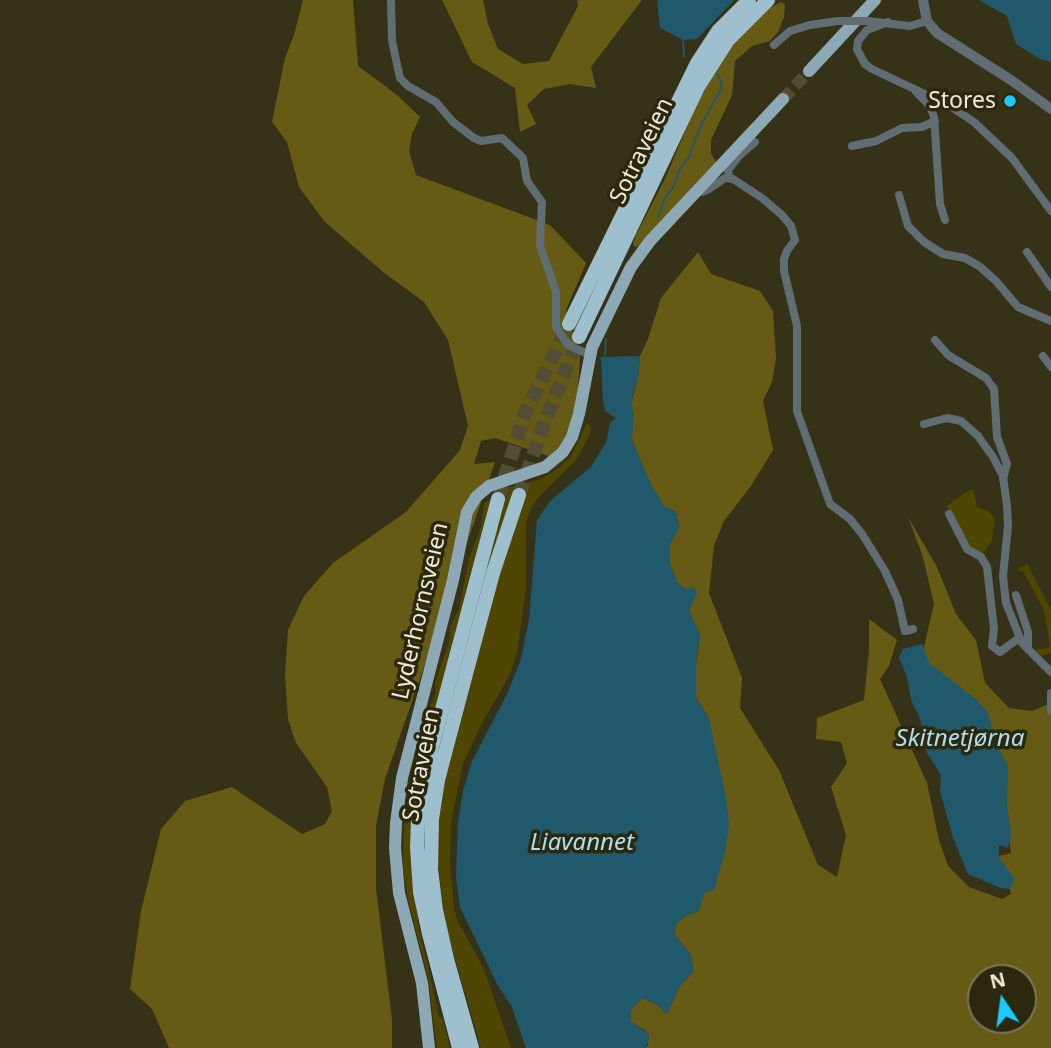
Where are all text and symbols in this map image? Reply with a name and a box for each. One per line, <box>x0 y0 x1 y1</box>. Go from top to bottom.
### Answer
place label: Stores <box>928 87 996 115</box>
street label: Sotraveien <box>604 93 680 209</box>
marker: Stores <box>1002 93 1018 109</box>
street label: Lyderhornsveien <box>387 520 455 702</box>
street label: Sotraveien <box>398 706 446 824</box>
water label: Skitnetjørna <box>896 725 1024 753</box>
water label: Liavannet <box>530 829 634 857</box>
north arrow <box>967 964 1037 1034</box>
text: N <box>987 966 1008 995</box>

